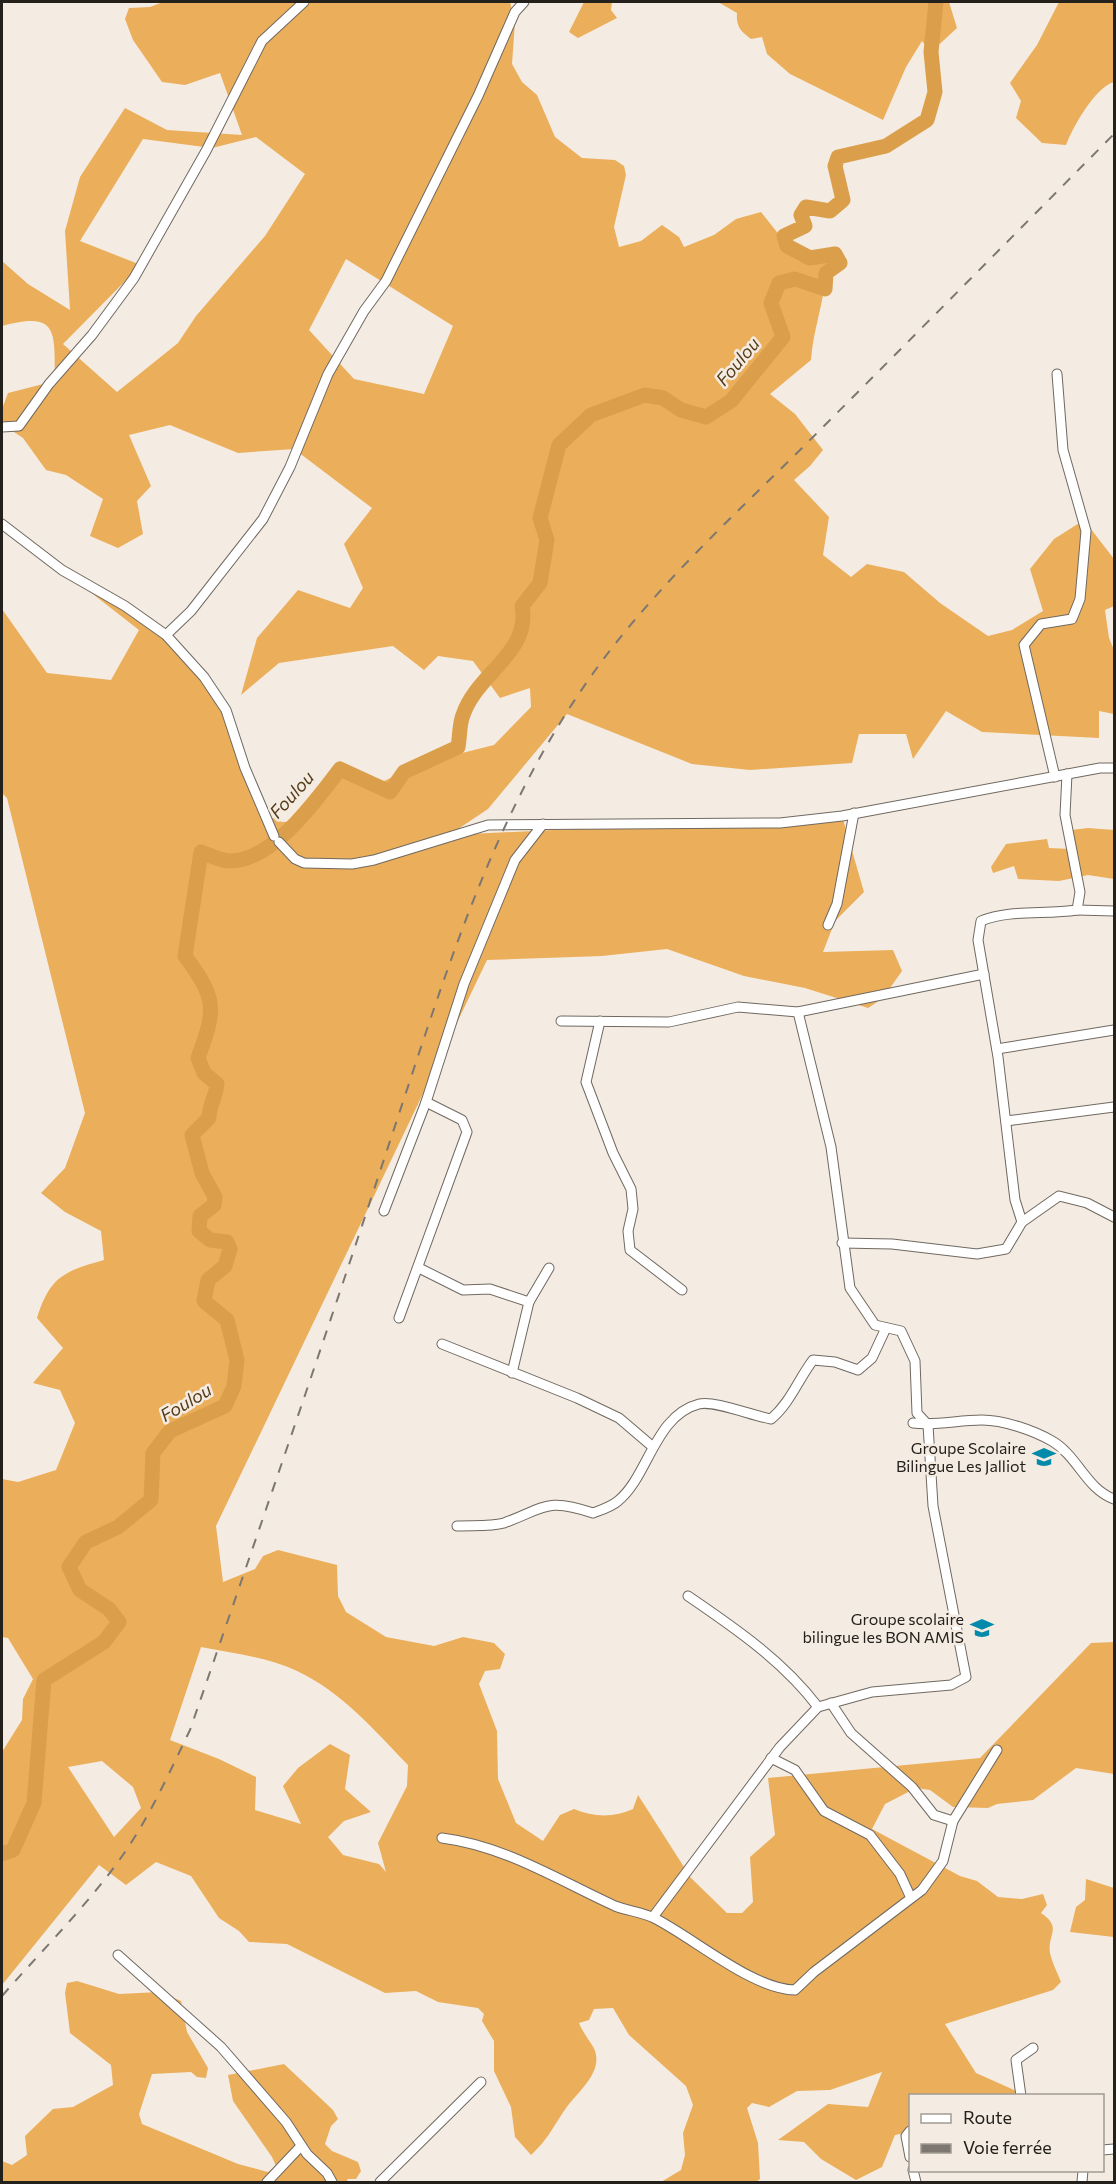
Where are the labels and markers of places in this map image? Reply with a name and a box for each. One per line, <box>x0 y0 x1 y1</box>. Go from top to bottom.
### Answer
place label: Groupe Scolaire Bilingue Les Jalliot <box>896 1438 1026 1475</box>
school or university icon: Groupe Scolaire Bilingue Les Jalliot <box>1031 1444 1057 1470</box>
place label: Groupe scolaire bilingue les BON AMIS <box>802 1609 964 1646</box>
school or university icon: Groupe scolaire bilingue les BON AMIS <box>969 1615 995 1641</box>

